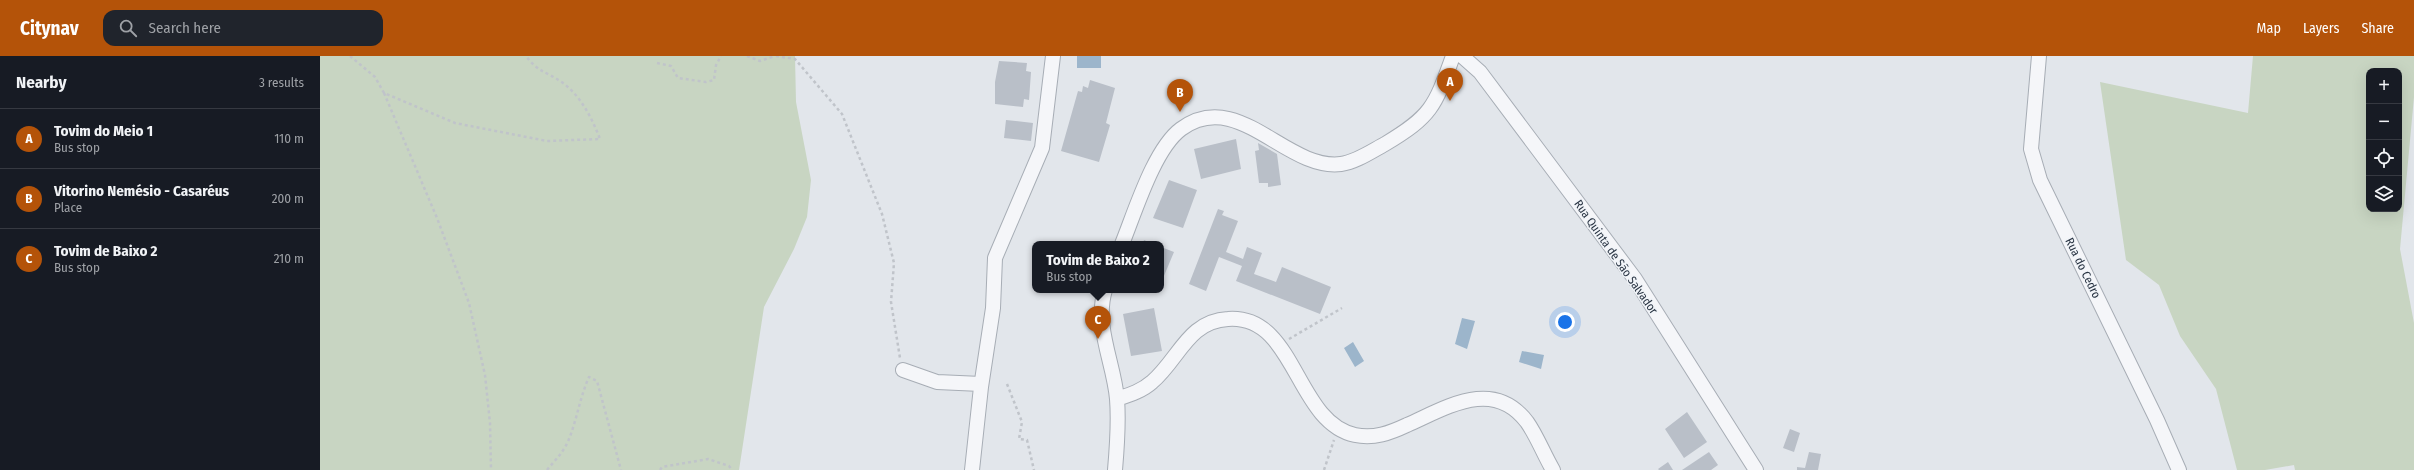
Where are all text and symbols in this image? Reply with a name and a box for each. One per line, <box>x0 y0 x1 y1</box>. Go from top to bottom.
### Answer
search box <box>103 10 383 46</box>
text: Citynav <box>20 17 79 40</box>
icon: search <box>117 17 139 39</box>
text: Search here <box>149 19 221 37</box>
text: Map <box>2257 20 2281 37</box>
text: Layers <box>2303 20 2339 37</box>
text: Share <box>2361 20 2394 37</box>
pin: A <box>1437 68 1463 101</box>
map controls <box>2366 68 2402 212</box>
button: + <box>2366 68 2402 104</box>
text: Nearby <box>16 72 67 93</box>
text: 3 results <box>259 75 304 90</box>
pin: B <box>1167 79 1193 112</box>
button: − <box>2366 104 2402 140</box>
text: Tovim do Meio 1 <box>54 122 153 140</box>
text: A <box>25 131 33 146</box>
text: 110 m <box>274 131 304 146</box>
text: Bus stop <box>54 140 100 155</box>
button: locate <box>2366 140 2402 176</box>
button: layers <box>2366 176 2402 212</box>
text: Vitorino Nemésio - Casaréus <box>54 182 229 200</box>
text: B <box>25 191 33 206</box>
text: 200 m <box>272 191 304 206</box>
street label: Rua Quinta de São Salvador <box>1571 197 1661 317</box>
text: Place <box>54 200 82 215</box>
street label: Rua do Cedro <box>2062 236 2104 300</box>
popup <box>1032 241 1164 293</box>
text: Tovim de Baixo 2 <box>54 242 157 260</box>
text: C <box>26 251 32 266</box>
text: 210 m <box>274 251 304 266</box>
text: Tovim de Baixo 2 <box>1046 251 1150 269</box>
text: Bus stop <box>54 260 100 275</box>
text: Bus stop <box>1046 269 1092 284</box>
pin: C <box>1085 306 1111 339</box>
your location <box>1555 312 1575 332</box>

